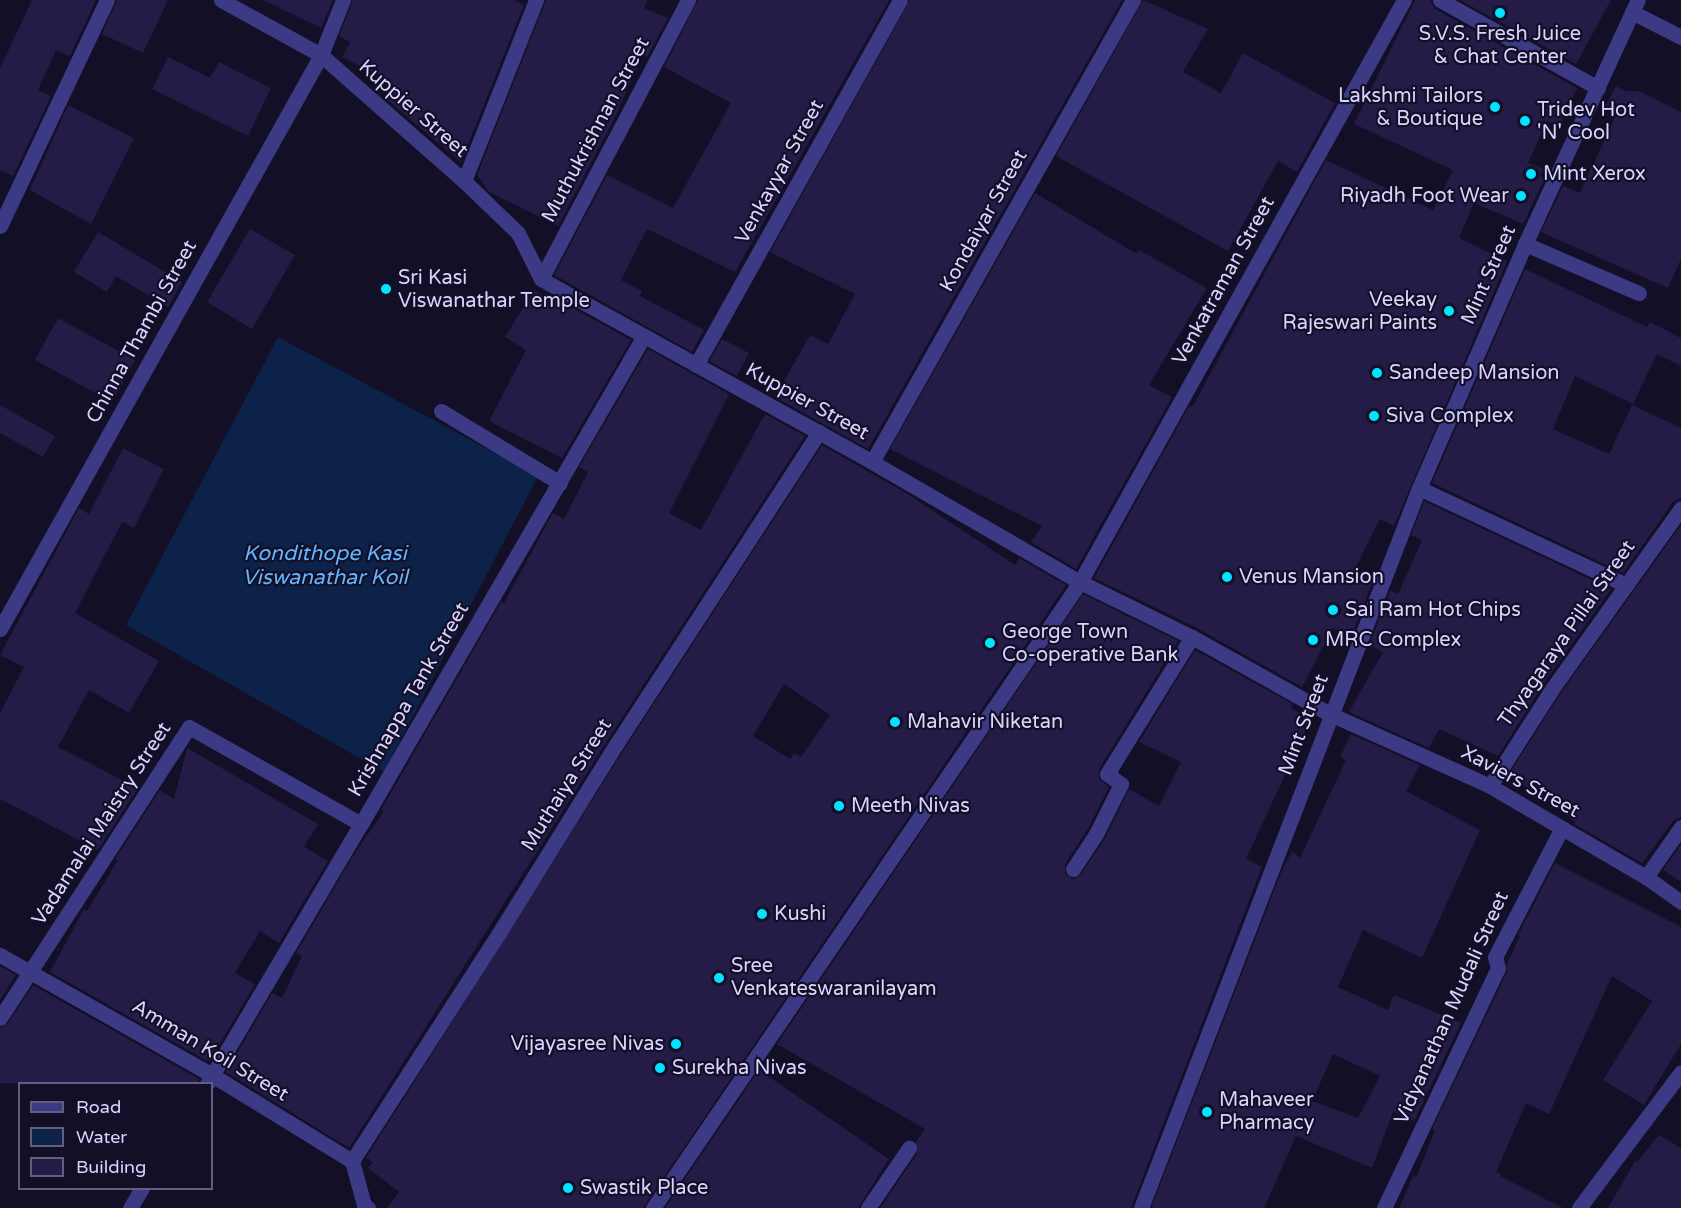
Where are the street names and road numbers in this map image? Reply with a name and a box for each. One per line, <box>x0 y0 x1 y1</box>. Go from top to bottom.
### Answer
street label: Muthukrishnan Street <box>537 33 655 227</box>
street label: Kuppier Street <box>353 55 473 163</box>
street label: Venkayyar Street <box>731 96 829 248</box>
street label: Kondaiyar Street <box>935 146 1033 296</box>
street label: Venkatraman Street <box>1168 193 1280 369</box>
street label: Mint Street <box>1456 222 1522 328</box>
street label: Chinna Thambi Street <box>82 236 202 428</box>
street label: Kuppier Street <box>741 358 873 446</box>
street label: Thyagaraya Pillai Street <box>1493 536 1641 732</box>
street label: Krishnappa Tank Street <box>344 599 474 801</box>
street label: Mint Street <box>1274 671 1334 779</box>
street label: Muthaiya Street <box>517 714 617 856</box>
street label: Vadamalai Maistry Street <box>27 718 177 930</box>
street label: Xaviers Street <box>1457 741 1583 823</box>
street label: Vidyanathan Mudali Street <box>1390 888 1514 1128</box>
street label: Amman Koil Street <box>128 995 292 1107</box>

